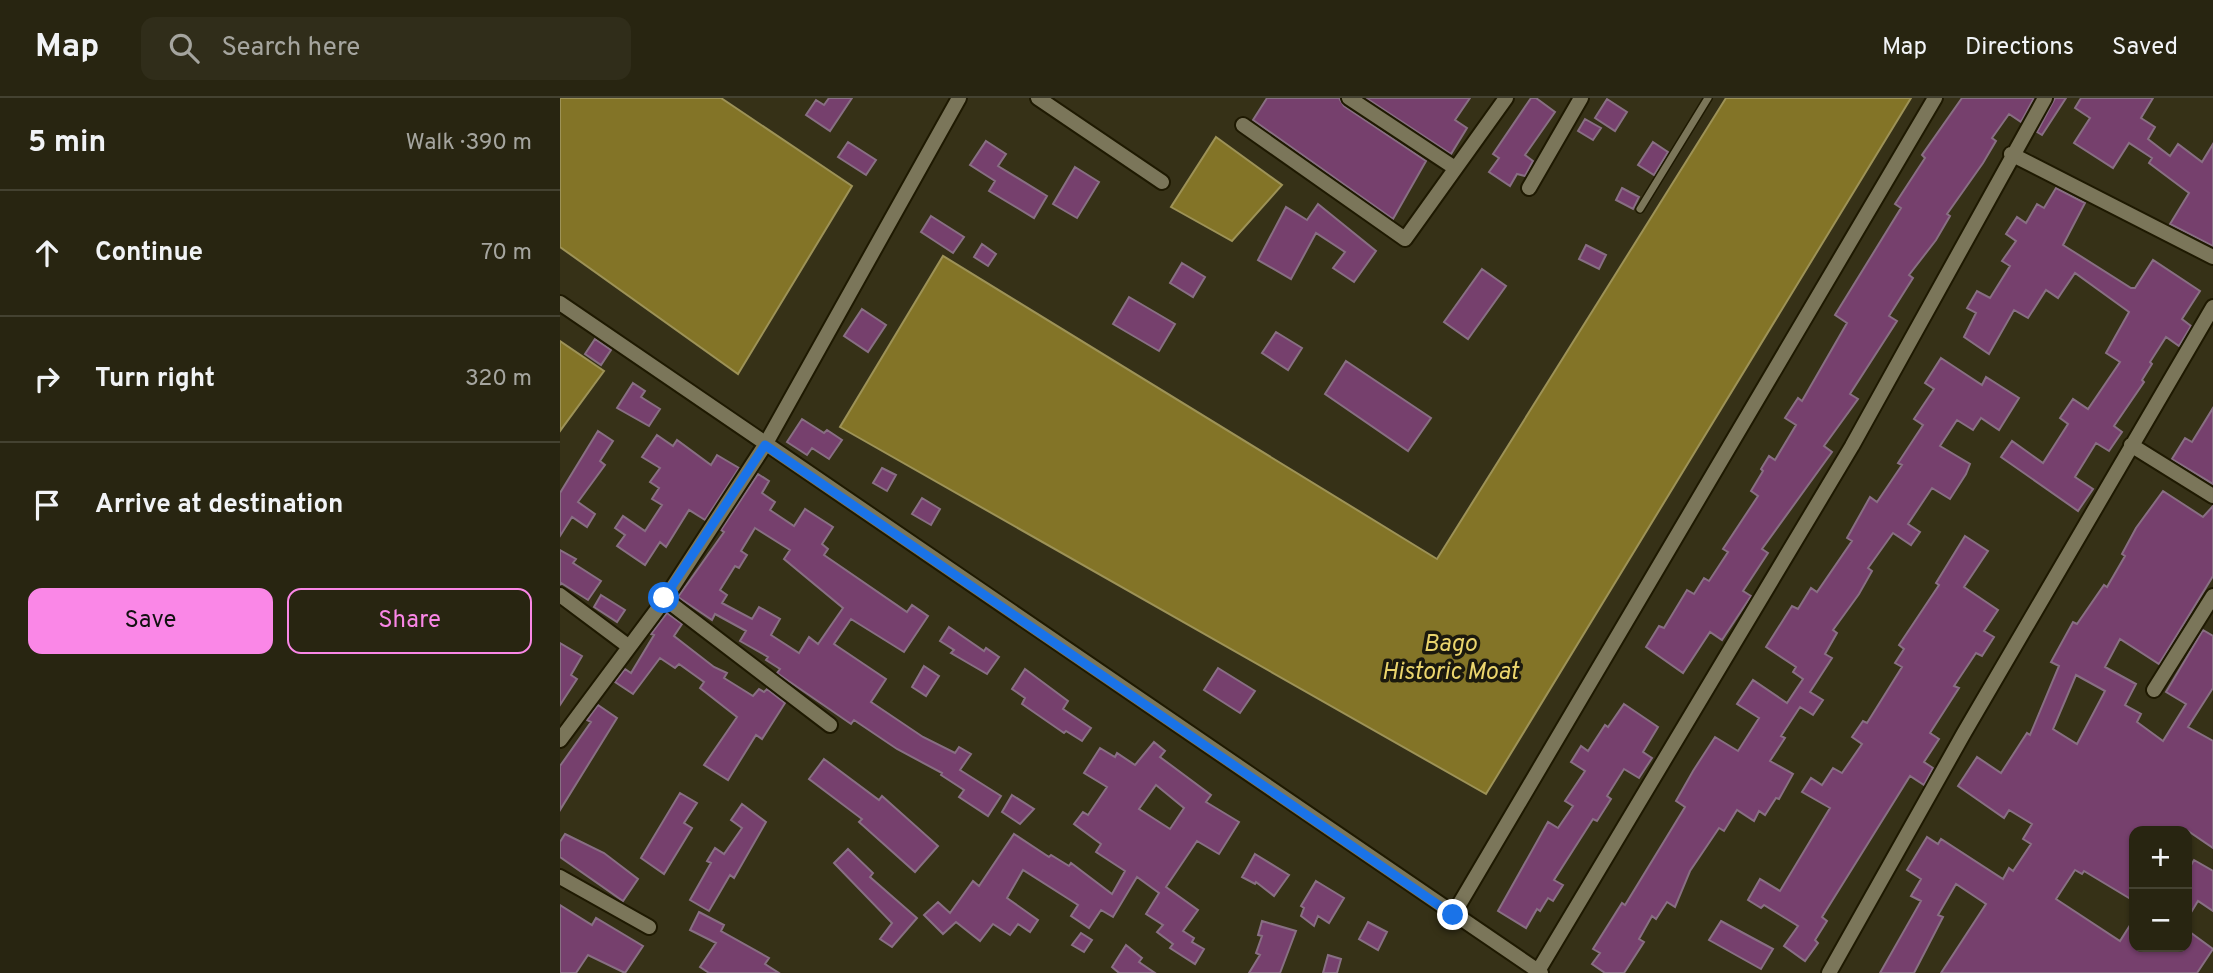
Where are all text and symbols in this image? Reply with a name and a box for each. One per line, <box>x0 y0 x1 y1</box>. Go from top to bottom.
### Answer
search box <box>141 17 631 80</box>
text: Map <box>35 27 99 69</box>
icon: search <box>165 29 203 67</box>
text: Search here <box>221 32 360 65</box>
text: Map <box>1882 33 1927 63</box>
text: Directions <box>1965 33 2074 63</box>
text: Saved <box>2112 33 2178 63</box>
text: 5 min <box>28 125 106 162</box>
text: Walk · 390 m <box>406 129 532 158</box>
icon: ahead <box>28 234 66 272</box>
text: Continue <box>95 237 203 270</box>
text: 70 m <box>481 239 532 268</box>
icon: right <box>28 360 66 398</box>
text: Turn right <box>95 363 215 396</box>
text: 320 m <box>465 365 532 394</box>
icon: arrive <box>28 486 66 524</box>
text: Arrive at destination <box>95 489 343 522</box>
route start <box>648 582 679 613</box>
button: Save <box>28 588 273 654</box>
button: Share <box>287 588 532 654</box>
water label: Bago Historic Moat <box>1381 630 1520 688</box>
map controls <box>2129 826 2192 952</box>
button: + <box>2129 826 2192 889</box>
button: − <box>2129 889 2192 952</box>
route end <box>1437 899 1468 930</box>

